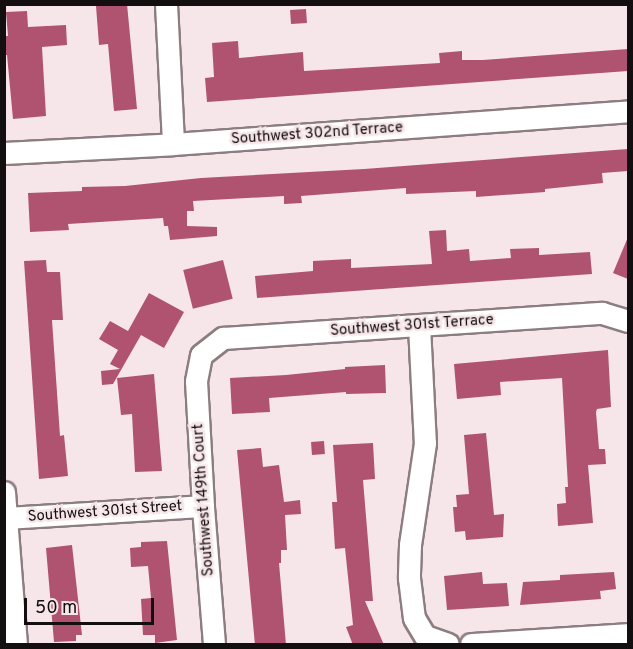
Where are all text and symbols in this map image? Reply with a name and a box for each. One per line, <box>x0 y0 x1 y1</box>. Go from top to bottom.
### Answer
street label: Southwest 302nd Terrace <box>230 119 404 149</box>
street label: Southwest 301st Terrace <box>329 311 495 341</box>
street label: Southwest 149th Court <box>190 423 218 577</box>
street label: Southwest 301st Street <box>27 498 183 526</box>
scale bar <box>27 586 158 624</box>
text: 50 m <box>35 597 77 620</box>

